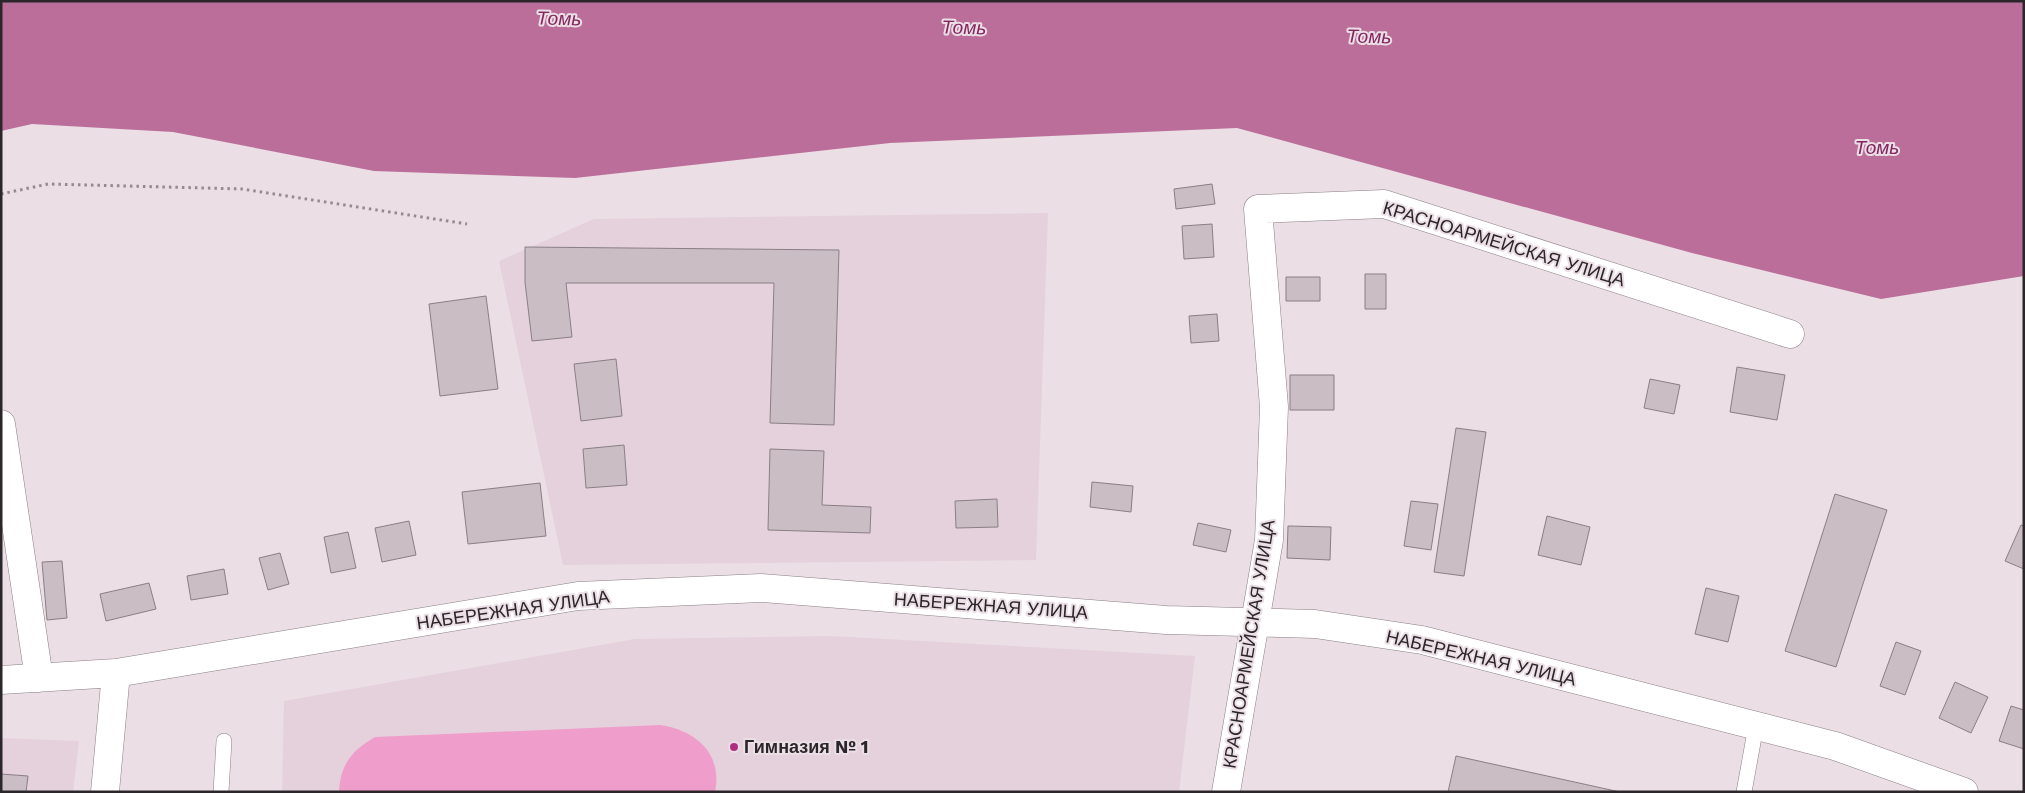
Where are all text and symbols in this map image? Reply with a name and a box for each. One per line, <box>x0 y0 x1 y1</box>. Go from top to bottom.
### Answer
water label: Томь <box>537 7 581 30</box>
water label: Томь <box>942 16 986 39</box>
water label: Томь <box>1347 25 1391 48</box>
water label: Томь <box>1855 136 1899 159</box>
street label: КРАСНОАРМЕЙСКАЯ УЛИЦА <box>1381 197 1628 290</box>
street label: КРАСНОАРМЕЙСКАЯ УЛИЦА <box>1218 518 1279 770</box>
street label: НАБЕРЕЖНАЯ УЛИЦА <box>415 586 611 633</box>
street label: НАБЕРЕЖНАЯ УЛИЦА <box>893 588 1089 623</box>
street label: НАБЕРЕЖНАЯ УЛИЦА <box>1384 625 1578 690</box>
place label: Гимназия № 1 <box>744 736 869 757</box>
marker: Гимназия № 1 <box>728 741 740 753</box>

